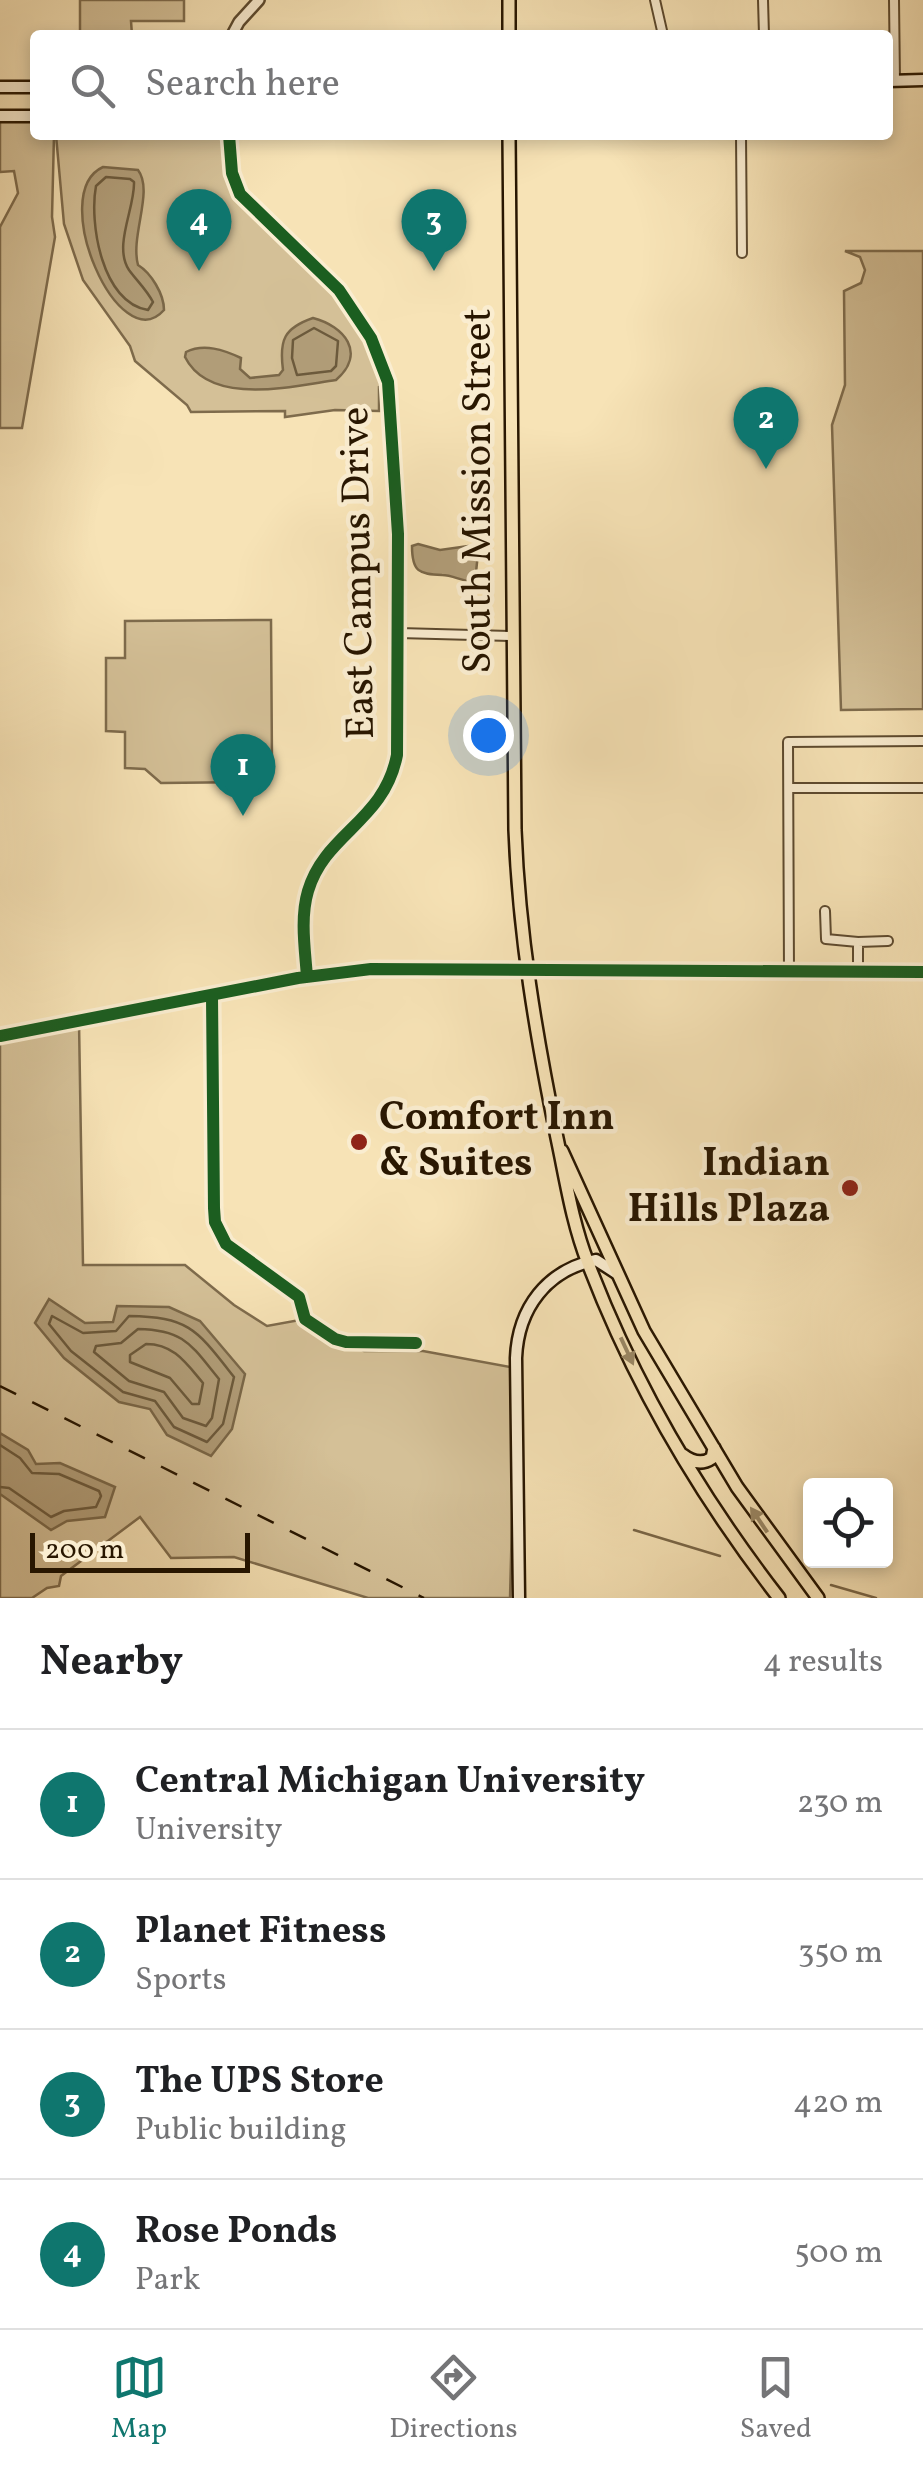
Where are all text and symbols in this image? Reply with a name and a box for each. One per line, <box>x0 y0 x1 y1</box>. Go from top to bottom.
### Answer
search box <box>30 30 893 140</box>
icon: search <box>65 58 120 113</box>
text: Search here <box>145 59 340 112</box>
pin: 4 <box>166 188 232 271</box>
pin: 3 <box>402 188 466 271</box>
street label: South Mission Street <box>452 308 508 674</box>
pin: 2 <box>734 386 798 469</box>
street label: East Campus Drive <box>329 406 391 740</box>
your location <box>463 710 514 761</box>
pin: 1 <box>210 734 276 816</box>
place label: Comfort Inn & Suites <box>379 1091 615 1193</box>
marker: Comfort Inn & Suites <box>348 1131 370 1153</box>
place label: Indian Hills Plaza <box>628 1137 830 1239</box>
marker: Indian Hills Plaza <box>839 1177 861 1199</box>
one-way arrow <box>618 1337 635 1366</box>
map controls <box>803 1478 893 1568</box>
button: locate <box>803 1478 893 1568</box>
one-way arrow <box>750 1507 769 1534</box>
scale bar <box>30 1528 250 1572</box>
text: 200 m <box>45 1531 124 1570</box>
text: Nearby <box>40 1634 183 1693</box>
text: 4 results <box>763 1641 883 1685</box>
text: Central Michigan University <box>135 1756 645 1809</box>
text: 1 <box>66 1782 79 1826</box>
text: 230 m <box>797 1782 883 1826</box>
text: University <box>135 1809 282 1853</box>
text: Planet Fitness <box>135 1906 386 1959</box>
text: 2 <box>64 1932 81 1976</box>
text: 350 m <box>798 1932 883 1976</box>
text: Sports <box>135 1959 226 2003</box>
text: The UPS Store <box>135 2056 384 2109</box>
text: 3 <box>64 2082 81 2126</box>
text: 420 m <box>793 2082 883 2126</box>
text: Public building <box>135 2109 347 2153</box>
text: Rose Ponds <box>135 2206 337 2259</box>
text: 4 <box>63 2232 82 2276</box>
text: 500 m <box>794 2232 883 2276</box>
text: Park <box>135 2259 200 2303</box>
tab: Map <box>111 2350 167 2449</box>
tab: Directions <box>389 2350 518 2449</box>
tab: Saved <box>740 2350 812 2449</box>

